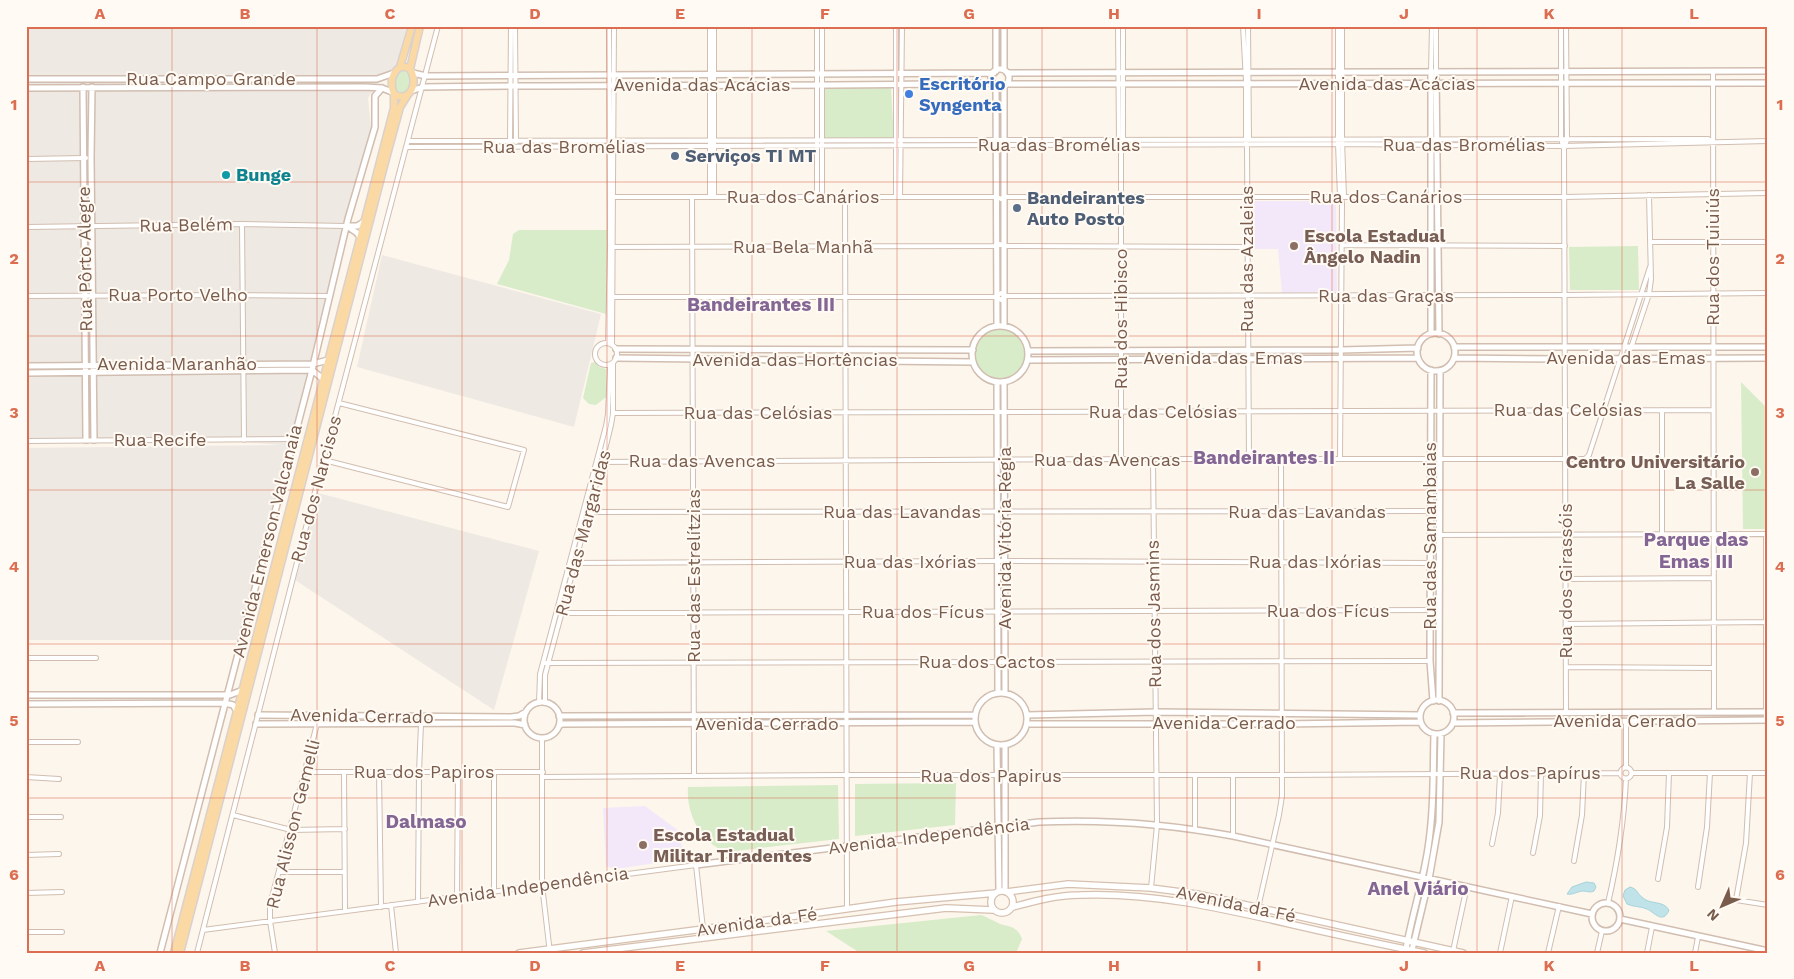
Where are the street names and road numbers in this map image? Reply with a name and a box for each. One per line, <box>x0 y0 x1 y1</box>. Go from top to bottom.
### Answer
street label: Rua Campo Grande <box>126 68 296 89</box>
street label: Avenida das Acácias <box>1298 73 1476 94</box>
street label: Avenida das Acácias <box>613 74 791 95</box>
street label: Rua das Bromélias <box>977 134 1141 155</box>
street label: Rua das Bromélias <box>1382 134 1546 155</box>
street label: Rua das Bromélias <box>482 136 646 157</box>
street label: Rua das Azaleias <box>1236 185 1257 333</box>
street label: Rua Pôrto Alegre <box>73 186 96 332</box>
street label: Rua dos Canários <box>727 186 879 207</box>
street label: Rua dos Canários <box>1310 186 1462 207</box>
street label: Rua dos Tuiuiús <box>1702 188 1723 326</box>
street label: Rua Belém <box>139 213 233 236</box>
street label: Rua Bela Manhã <box>733 236 873 257</box>
street label: Rua dos Hibisco <box>1110 249 1131 389</box>
street label: Rua Porto Velho <box>108 284 248 305</box>
street label: Rua das Graças <box>1318 285 1454 306</box>
street label: Avenida das Emas <box>1143 347 1303 368</box>
street label: Avenida das Emas <box>1546 347 1706 368</box>
street label: Avenida das Hortências <box>692 349 898 370</box>
street label: Avenida Maranhão <box>97 353 257 374</box>
street label: Rua das Celósias <box>1494 399 1642 420</box>
street label: Rua das Celósias <box>1089 401 1237 422</box>
street label: Rua das Celósias <box>684 402 832 423</box>
street label: Rua dos Narcisos <box>286 413 345 565</box>
street label: Avenida Emerson Valcanaia <box>227 422 306 660</box>
street label: Rua Recife <box>114 429 206 450</box>
street label: Rua das Samambaias <box>1419 442 1440 630</box>
street label: Avenida Vitória Régia <box>994 447 1015 630</box>
street label: Rua das Margaridas <box>550 448 615 618</box>
street label: Rua das Avencas <box>1033 449 1181 470</box>
street label: Rua das Avencas <box>628 450 776 471</box>
street label: Rua das Estrelítzias <box>683 489 704 663</box>
street label: Rua das Lavandas <box>823 501 981 522</box>
street label: Rua das Lavandas <box>1228 501 1386 522</box>
street label: Rua dos Girassóis <box>1555 503 1576 659</box>
street label: Rua dos Jasmins <box>1142 540 1165 688</box>
street label: Rua das Ixórias <box>843 551 977 572</box>
street label: Rua das Ixórias <box>1248 551 1382 572</box>
street label: Rua dos Fícus <box>1267 600 1389 621</box>
street label: Rua dos Fícus <box>862 601 984 622</box>
street label: Rua dos Cactos <box>919 651 1055 672</box>
street label: Avenida Cerrado <box>290 704 434 727</box>
street label: Avenida Cerrado <box>1553 710 1697 731</box>
street label: Avenida Cerrado <box>1152 712 1296 733</box>
street label: Avenida Cerrado <box>695 713 839 734</box>
street label: Rua Alisson Gemelli <box>261 737 324 911</box>
street label: Rua dos Papiros <box>353 761 495 782</box>
street label: Rua dos Papírus <box>1459 762 1601 783</box>
street label: Rua dos Papirus <box>920 765 1062 786</box>
street label: Avenida Independência <box>827 813 1031 858</box>
street label: Avenida Independência <box>426 862 630 911</box>
street label: Avenida da Fé <box>1174 881 1298 926</box>
street label: Avenida da Fé <box>695 903 819 940</box>

